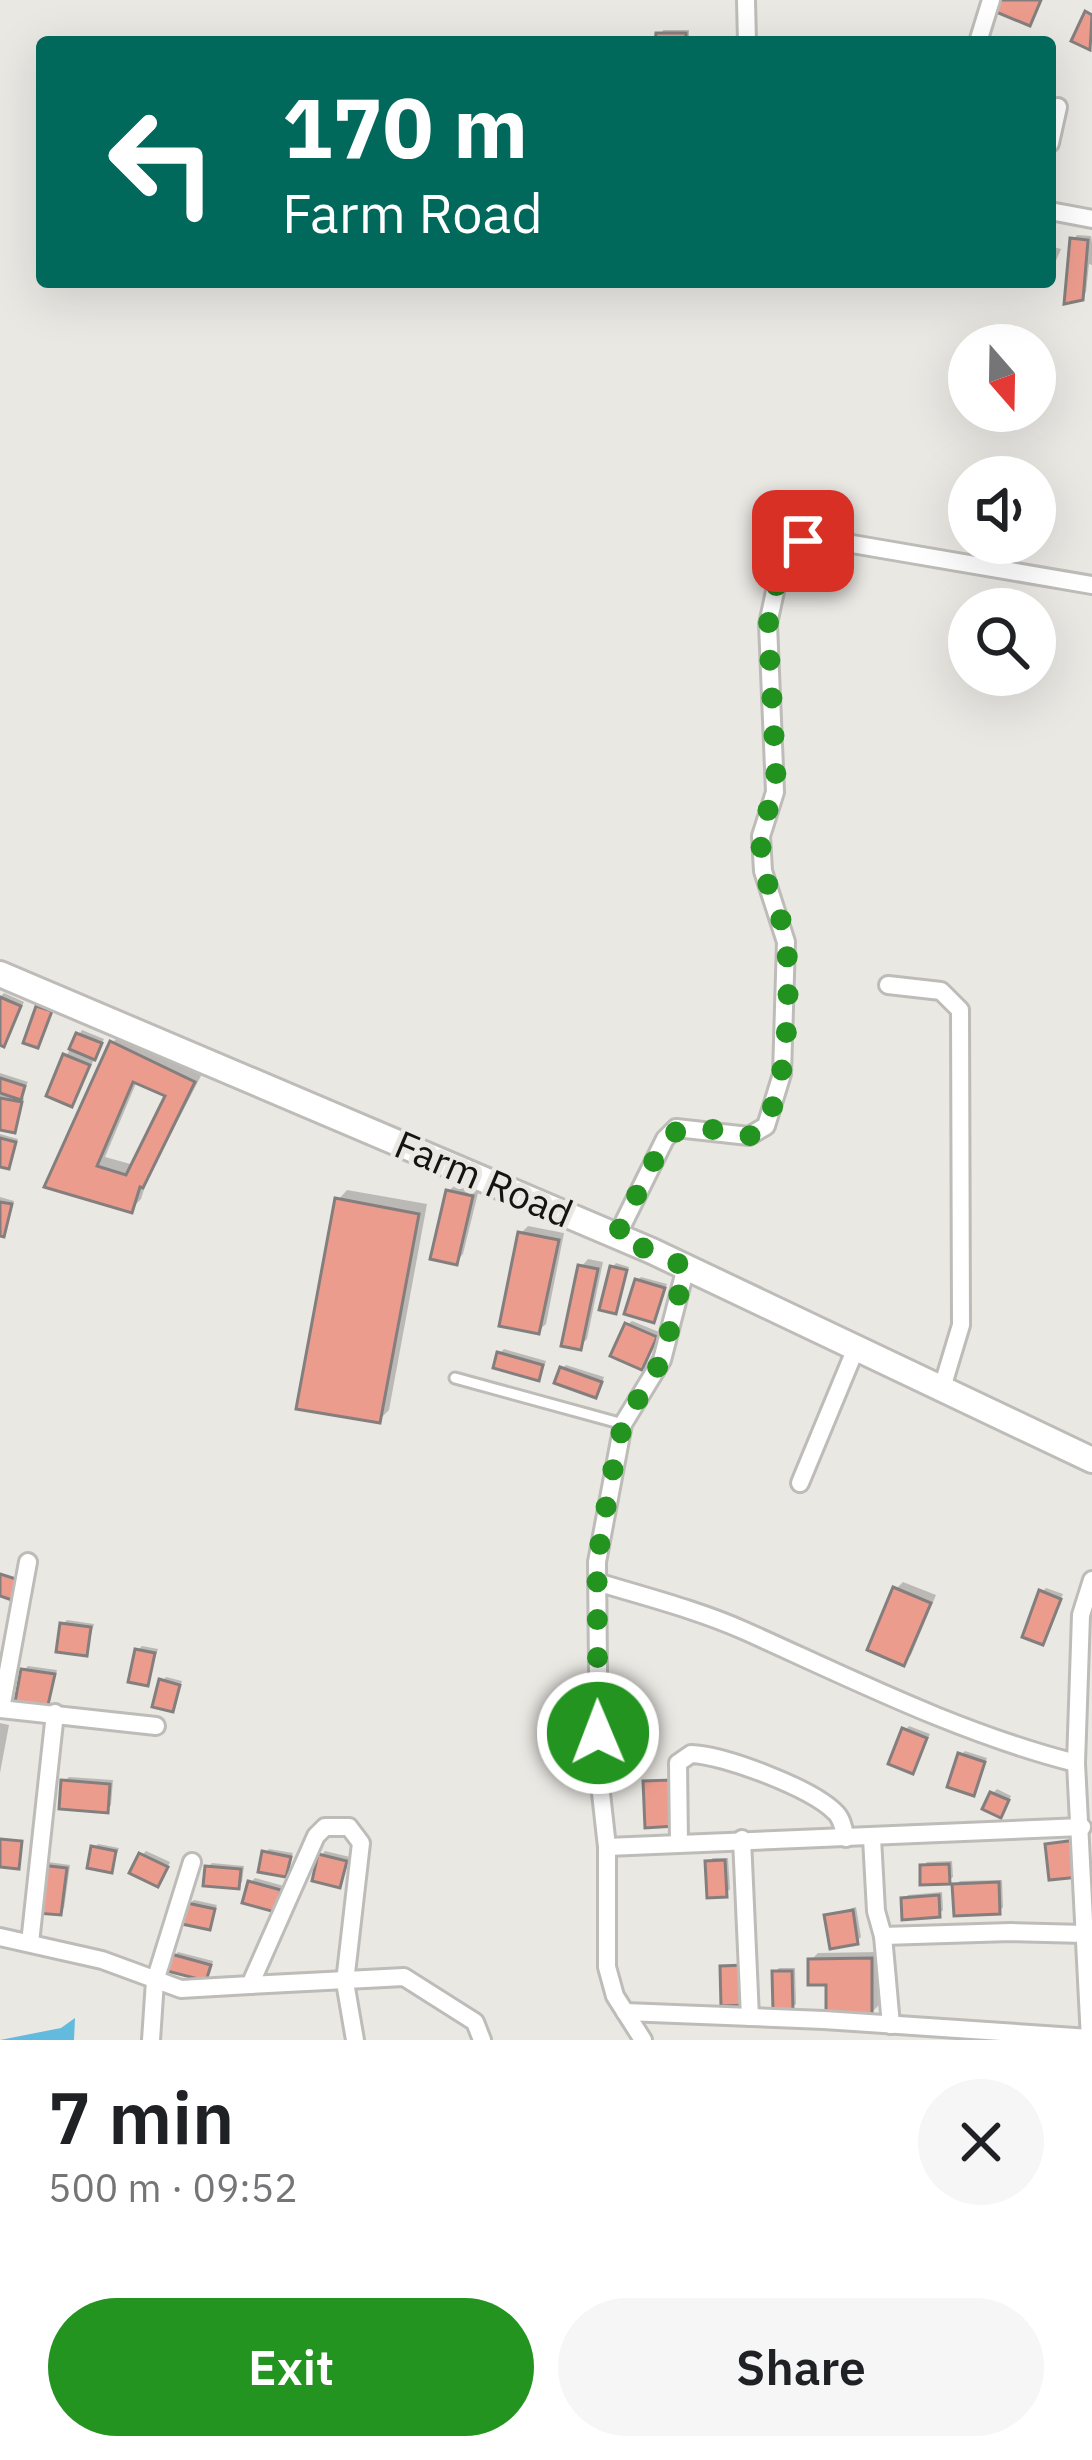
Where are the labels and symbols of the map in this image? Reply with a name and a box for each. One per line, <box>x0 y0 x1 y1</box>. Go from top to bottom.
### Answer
north arrow <box>948 324 1056 432</box>
pin <box>752 490 854 592</box>
street label: Farm Road <box>388 1118 581 1239</box>
position arrow <box>535 1670 661 1796</box>

